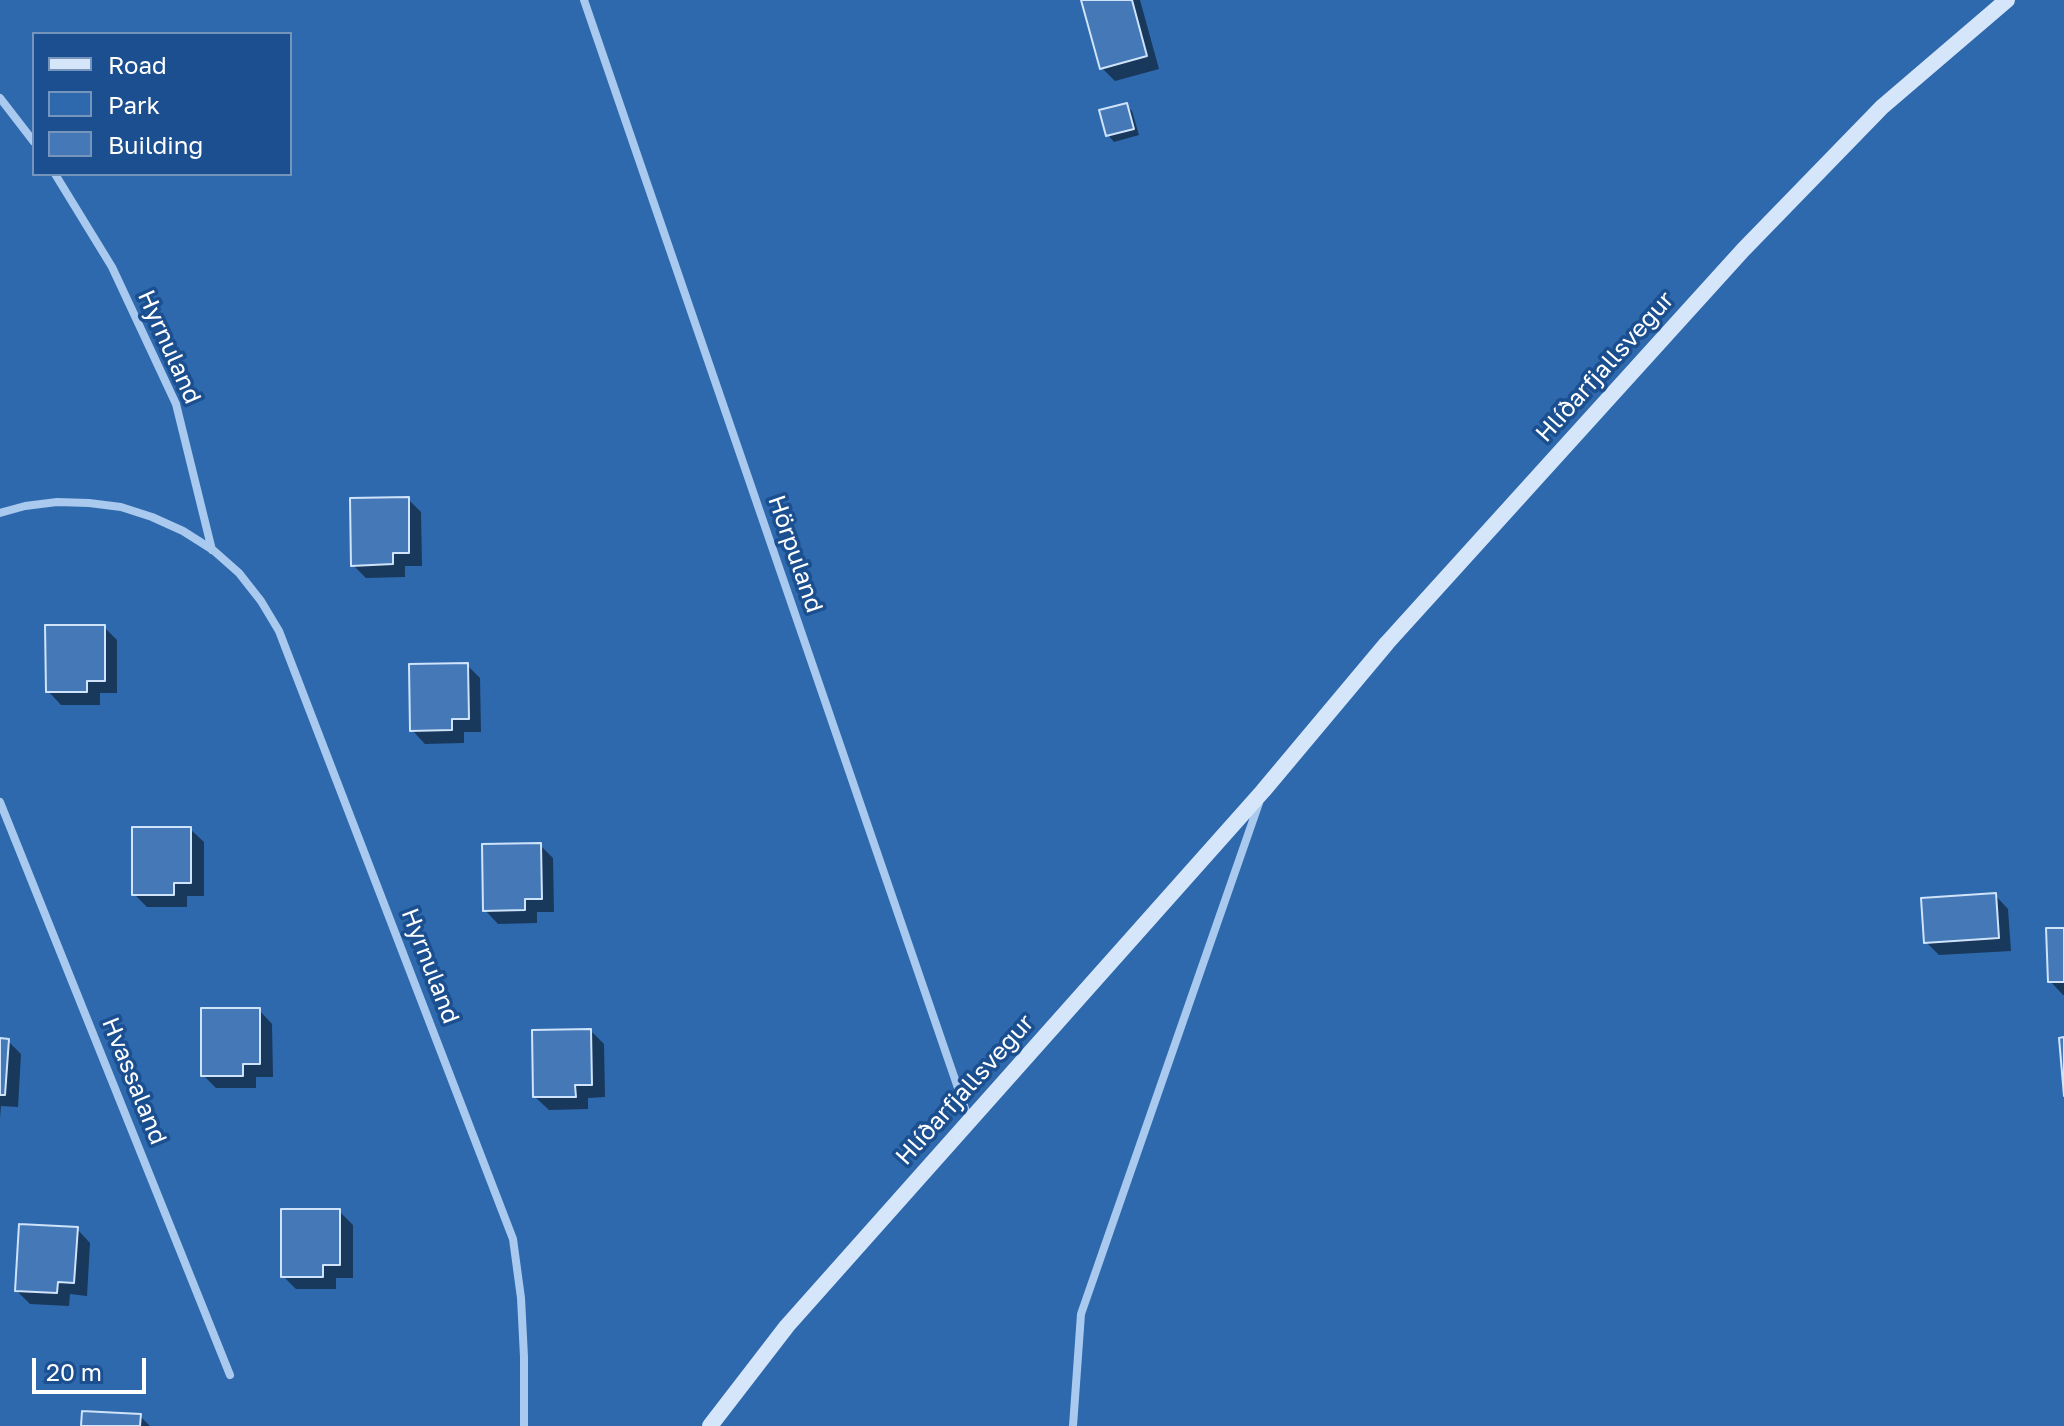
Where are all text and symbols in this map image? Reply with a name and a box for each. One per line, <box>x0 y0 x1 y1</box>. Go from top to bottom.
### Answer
legend <box>32 32 292 176</box>
text: Road <box>108 50 167 79</box>
text: Park <box>108 90 160 119</box>
text: Building <box>108 130 203 159</box>
street label: Hyrnuland <box>131 286 207 408</box>
street label: Hlíðarfjallsvegur <box>1530 286 1680 448</box>
street label: Hörpuland <box>762 492 828 616</box>
street label: Hyrnuland <box>395 904 465 1028</box>
street label: Hlíðarfjallsvegur <box>890 1009 1040 1171</box>
street label: Hvassaland <box>95 1013 173 1149</box>
scale bar <box>36 1342 150 1392</box>
text: 20 m <box>46 1357 102 1386</box>

